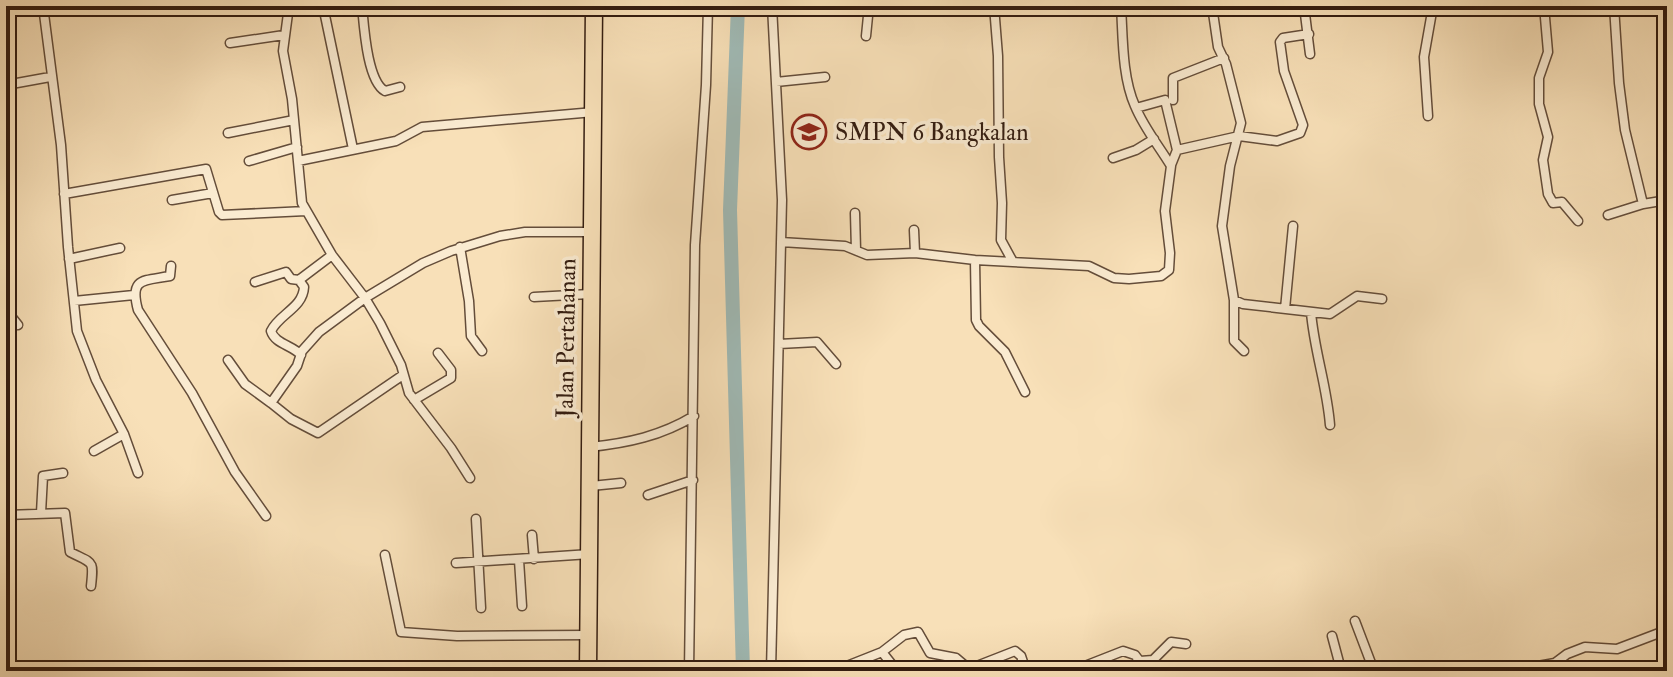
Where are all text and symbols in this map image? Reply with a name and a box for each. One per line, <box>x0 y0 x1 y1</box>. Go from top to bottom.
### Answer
school or university icon: SMPN 6 Bangkalan <box>790 113 828 151</box>
place label: SMPN 6 Bangkalan <box>835 117 1029 148</box>
street label: Jalan Pertahanan <box>550 258 583 419</box>

